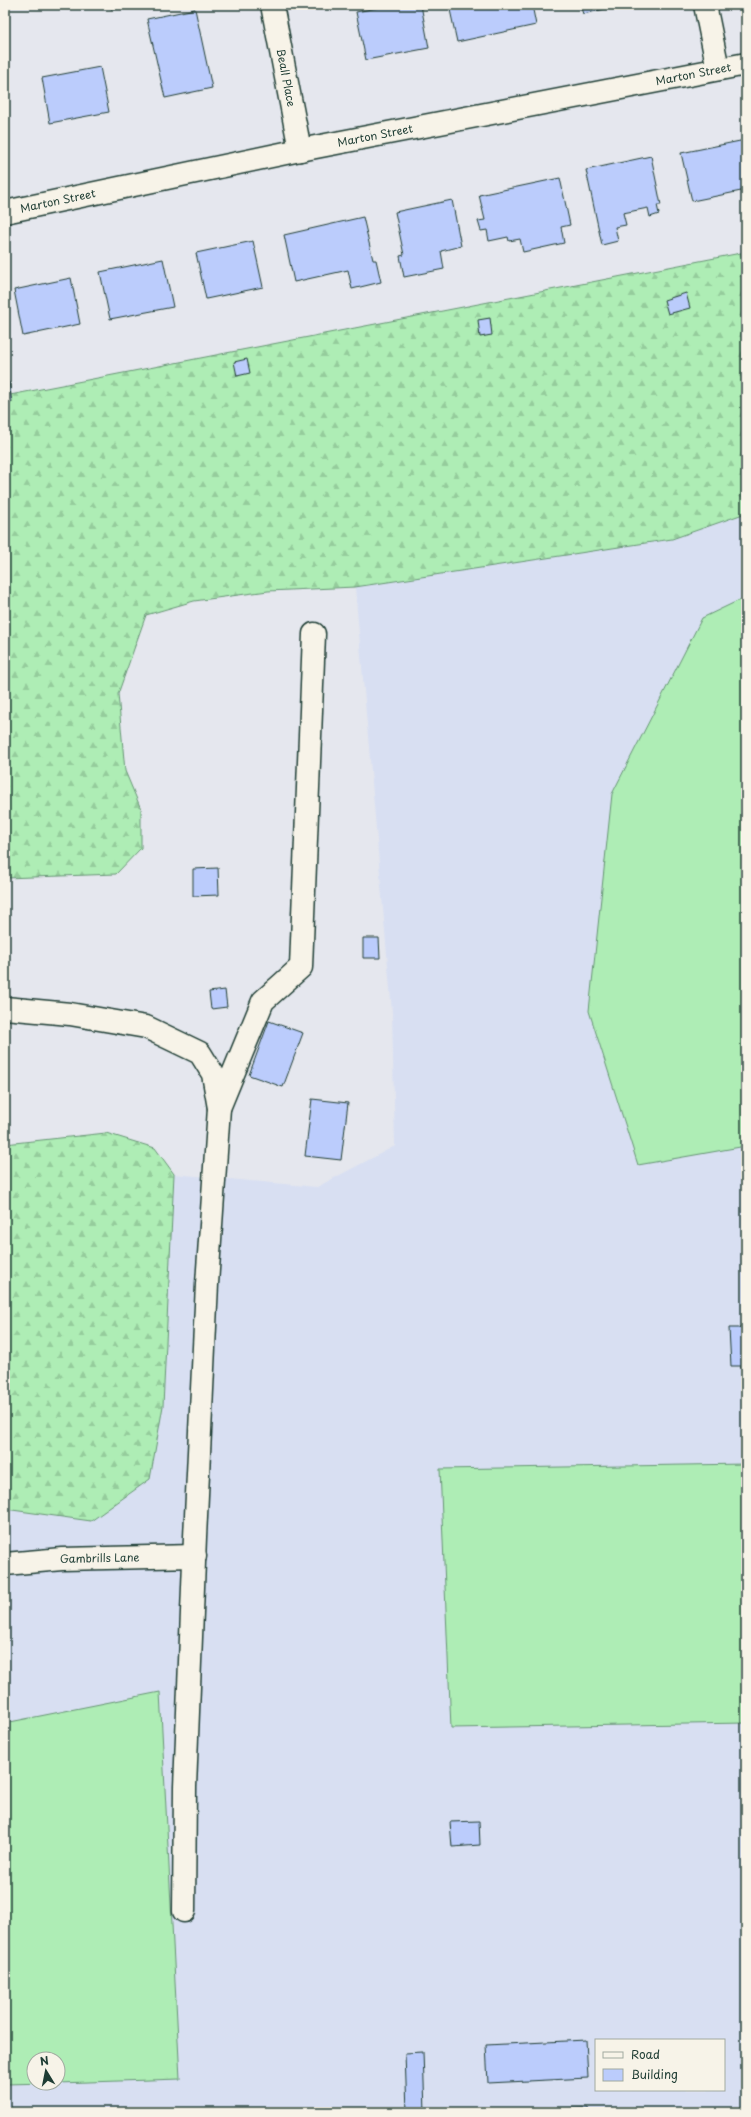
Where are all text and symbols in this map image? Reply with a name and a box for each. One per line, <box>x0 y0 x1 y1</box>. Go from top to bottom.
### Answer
street label: Beall Place <box>273 47 300 108</box>
street label: Marton Street <box>654 58 733 89</box>
street label: Marton Street <box>336 119 415 151</box>
street label: Marton Street <box>19 184 97 217</box>
street label: Gambrills Lane <box>60 1548 140 1567</box>
legend <box>595 2039 725 2091</box>
text: Road <box>631 2045 660 2063</box>
north arrow <box>26 2051 66 2091</box>
text: N <box>38 2051 50 2070</box>
text: Building <box>631 2065 678 2083</box>

